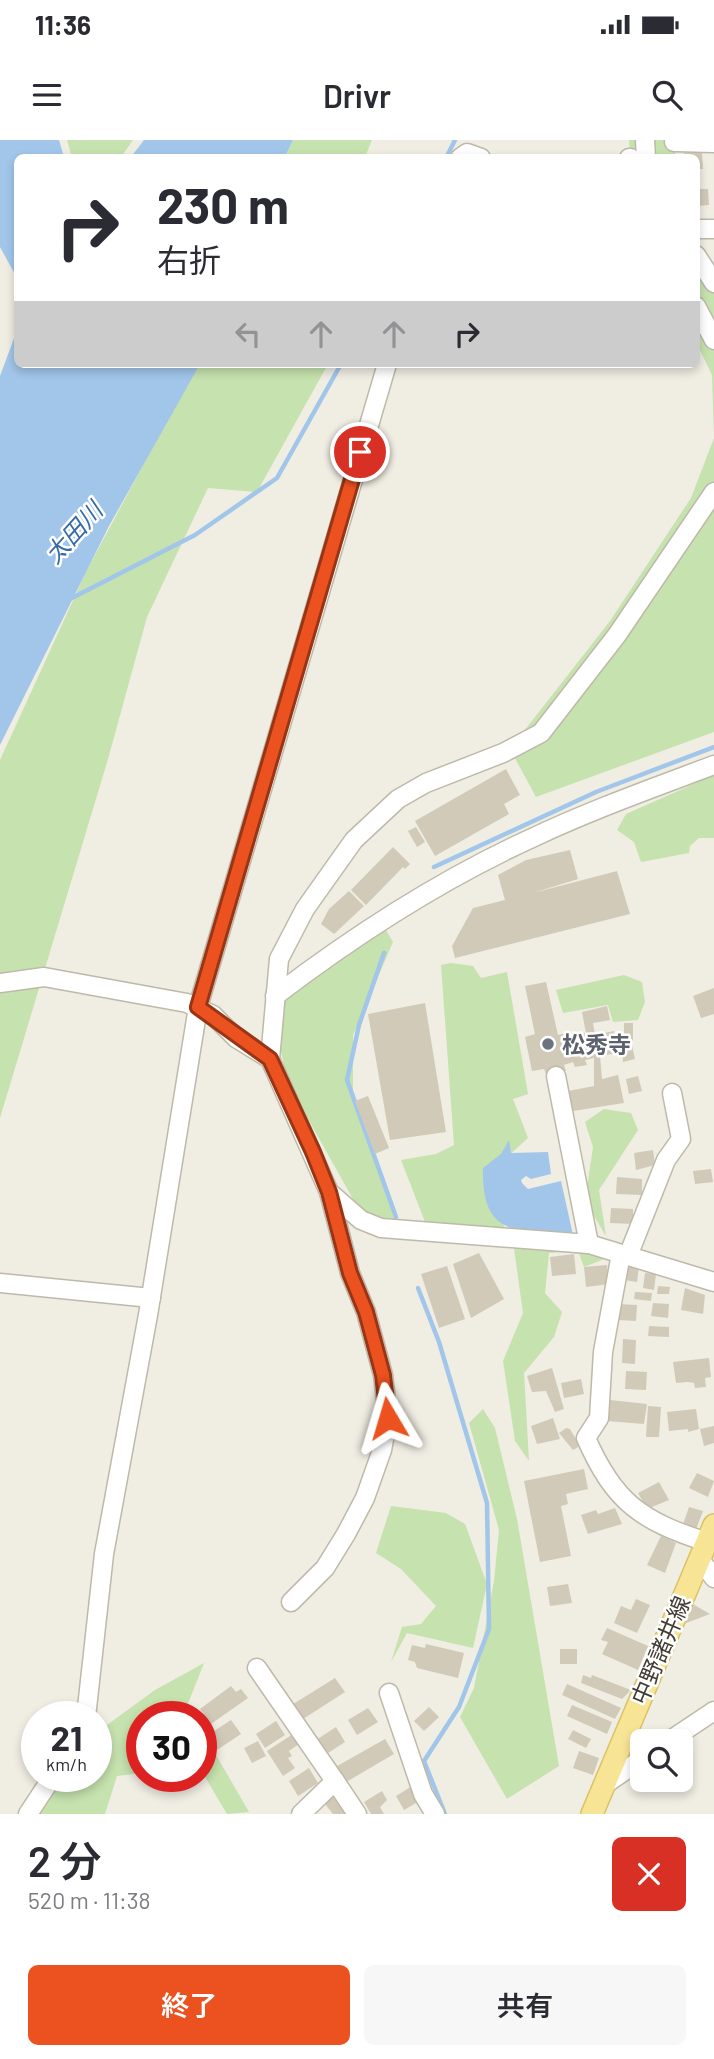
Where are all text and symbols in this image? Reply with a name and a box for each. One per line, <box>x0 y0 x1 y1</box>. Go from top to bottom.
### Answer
text: 11:36 <box>35 9 91 40</box>
icon: menu <box>28 76 66 114</box>
text: Drivr <box>323 76 391 114</box>
icon: search <box>648 76 686 114</box>
text: 230 m <box>157 175 289 234</box>
icon: right <box>42 182 133 273</box>
text: 右折 <box>157 240 221 278</box>
icon: left <box>229 315 267 353</box>
icon: ahead <box>302 315 340 353</box>
icon: ahead <box>375 315 413 353</box>
icon: right <box>448 315 486 353</box>
pin <box>330 422 390 482</box>
icon: arrive <box>341 433 379 471</box>
water label: 太田川 <box>38 493 110 568</box>
place label: 松秀寺 <box>562 1030 631 1058</box>
marker: 松秀寺 <box>540 1036 556 1052</box>
position arrow <box>351 1381 425 1455</box>
street label: 中野諸井線 <box>625 1592 695 1708</box>
speed limit sign: 30 <box>126 1701 217 1792</box>
text: 21 <box>51 1716 82 1758</box>
map controls <box>630 1729 693 1792</box>
button: search <box>630 1729 693 1792</box>
text: km/h <box>46 1753 87 1775</box>
text: 2 分 <box>28 1835 102 1885</box>
button: close <box>612 1837 686 1911</box>
text: 520 m · 11:38 <box>28 1886 151 1914</box>
button: 終了 <box>28 1965 350 2045</box>
button: 共有 <box>364 1965 686 2045</box>

